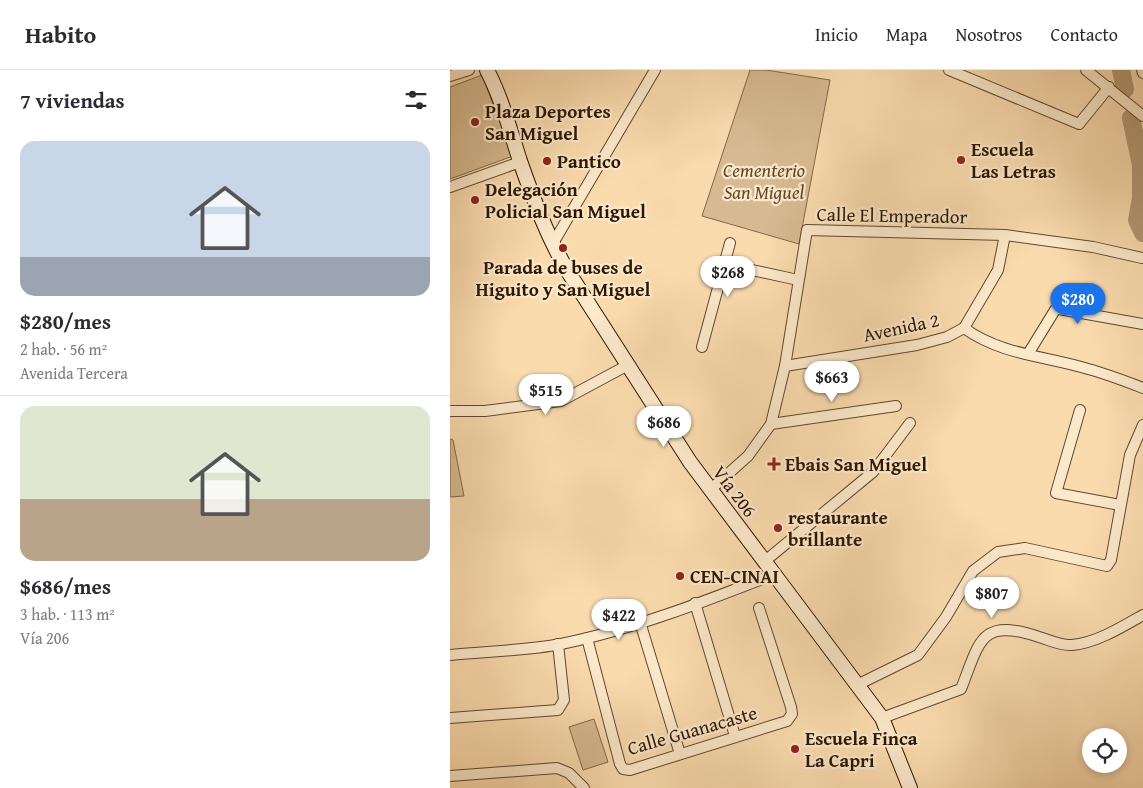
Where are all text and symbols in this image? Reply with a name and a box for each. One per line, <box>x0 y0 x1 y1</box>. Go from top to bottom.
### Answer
text: Habito <box>25 17 96 52</box>
text: Inicio <box>815 21 858 48</box>
text: Mapa <box>886 21 927 48</box>
text: Nosotros <box>955 21 1023 48</box>
text: Contacto <box>1051 21 1118 48</box>
text: 7 viviendas <box>20 85 125 116</box>
icon: filters <box>402 86 430 114</box>
place label: Plaza Deportes San Miguel <box>485 97 611 147</box>
marker: Plaza Deportes San Miguel <box>469 116 481 128</box>
place label: Escuela Las Letras <box>971 135 1056 185</box>
place label: Pantico <box>557 147 621 175</box>
marker: Escuela Las Letras <box>955 154 967 166</box>
marker: Pantico <box>541 155 553 167</box>
park label: Cementerio San Miguel <box>723 156 805 206</box>
icon: home <box>180 173 270 263</box>
place label: Delegación Policial San Miguel <box>485 175 646 225</box>
marker: Delegación Policial San Miguel <box>469 194 481 206</box>
street label: Calle El Emperador <box>816 200 968 230</box>
marker: Parada de buses de Higuito y San Miguel <box>557 242 569 254</box>
place label: Parada de buses de Higuito y San Miguel <box>476 253 650 303</box>
pin: $268 <box>698 256 758 298</box>
text: $268 <box>711 260 745 284</box>
pin: $280 <box>1048 282 1108 325</box>
text: $280 <box>1061 287 1095 311</box>
street label: Avenida 2 <box>860 305 942 349</box>
text: $280/mes <box>20 306 111 337</box>
text: 2 hab. · 56 m² <box>20 337 107 361</box>
pin: $663 <box>802 360 862 403</box>
text: Avenida Tercera <box>20 361 128 385</box>
text: $663 <box>815 365 849 389</box>
pin: $515 <box>516 374 576 416</box>
text: $515 <box>529 378 563 402</box>
pin: $686 <box>634 406 694 448</box>
text: $686 <box>647 410 681 434</box>
icon: home <box>180 439 270 529</box>
place label: Ebais San Miguel <box>785 450 927 478</box>
marker: Ebais San Miguel <box>767 457 781 471</box>
street label: Vía 206 <box>706 459 764 523</box>
place label: restaurante brillante <box>788 503 888 553</box>
marker: restaurante brillante <box>772 522 784 534</box>
place label: CEN-CINAI <box>690 562 779 590</box>
marker: CEN-CINAI <box>674 570 686 582</box>
text: $686/mes <box>20 571 111 602</box>
pin: $807 <box>962 576 1022 619</box>
text: $807 <box>975 581 1009 605</box>
pin: $422 <box>589 598 649 641</box>
text: 3 hab. · 113 m² <box>20 602 115 626</box>
text: $422 <box>602 603 636 627</box>
text: Vía 206 <box>20 626 69 650</box>
street label: Calle Guanacaste <box>624 698 760 762</box>
place label: Escuela Finca La Capri <box>805 724 918 774</box>
map controls <box>1082 728 1127 773</box>
button: locate <box>1082 728 1127 773</box>
marker: Escuela Finca La Capri <box>789 743 801 755</box>

